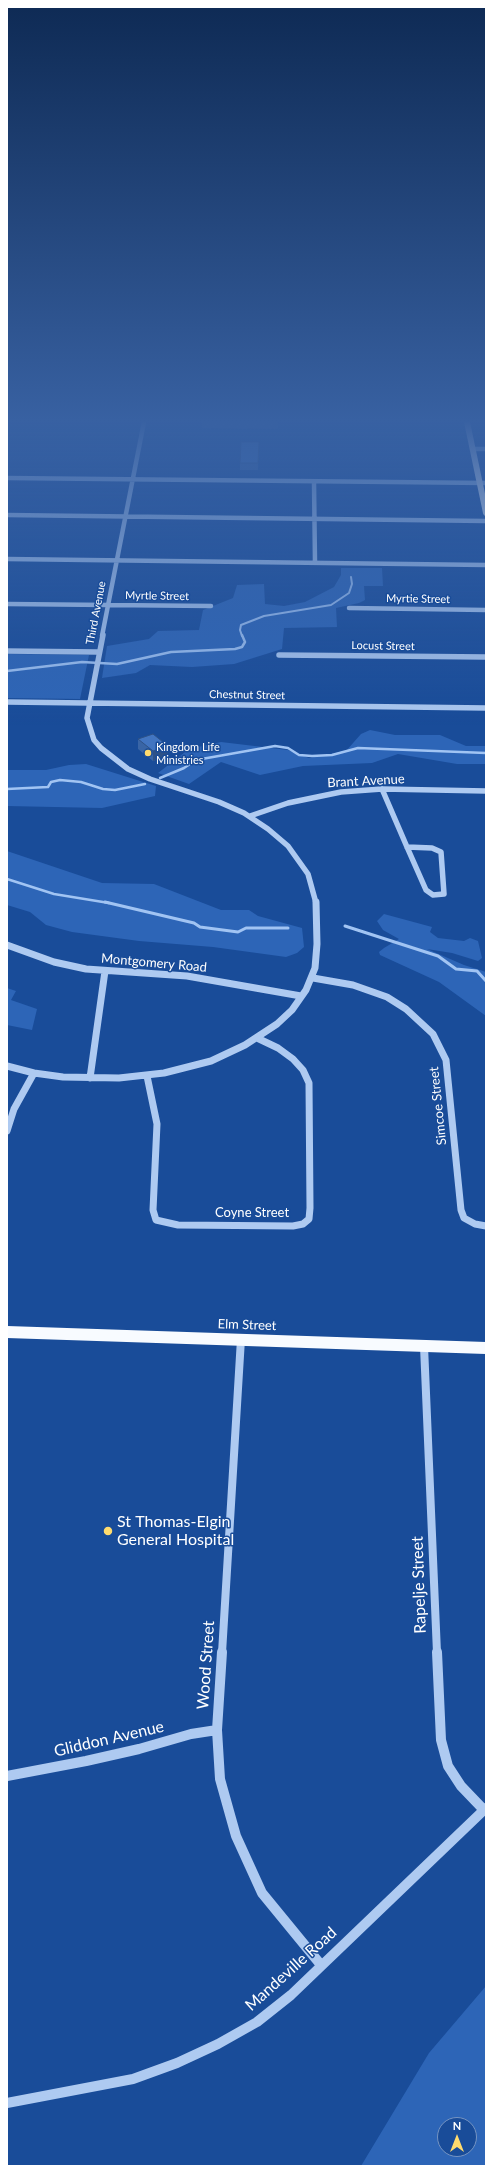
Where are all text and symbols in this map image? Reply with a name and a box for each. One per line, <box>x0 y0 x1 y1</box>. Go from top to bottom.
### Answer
street label: Third Avenue <box>83 580 109 646</box>
street label: Myrtle Street <box>125 589 189 603</box>
street label: Myrtie Street <box>386 592 450 606</box>
street label: Locust Street <box>351 639 415 653</box>
street label: Chestnut Street <box>209 688 285 702</box>
place label: Kingdom Life Ministries <box>156 740 220 766</box>
marker: Kingdom Life Ministries <box>143 748 153 758</box>
street label: Brant Avenue <box>327 771 405 791</box>
street label: Montgomery Road <box>100 951 208 975</box>
street label: Simcoe Street <box>426 1066 450 1146</box>
street label: Coyne Street <box>215 1205 289 1221</box>
street label: Elm Street <box>217 1316 277 1334</box>
place label: St Thomas-Elgin General Hospital <box>117 1512 234 1550</box>
marker: St Thomas-Elgin General Hospital <box>102 1525 114 1537</box>
street label: Rapelje Street <box>408 1536 430 1634</box>
street label: Wood Street <box>193 1620 219 1710</box>
street label: Gliddon Avenue <box>52 1717 166 1761</box>
street label: Mandeville Road <box>241 1923 341 2015</box>
north arrow <box>437 2117 477 2157</box>
text: N <box>453 2119 461 2132</box>

